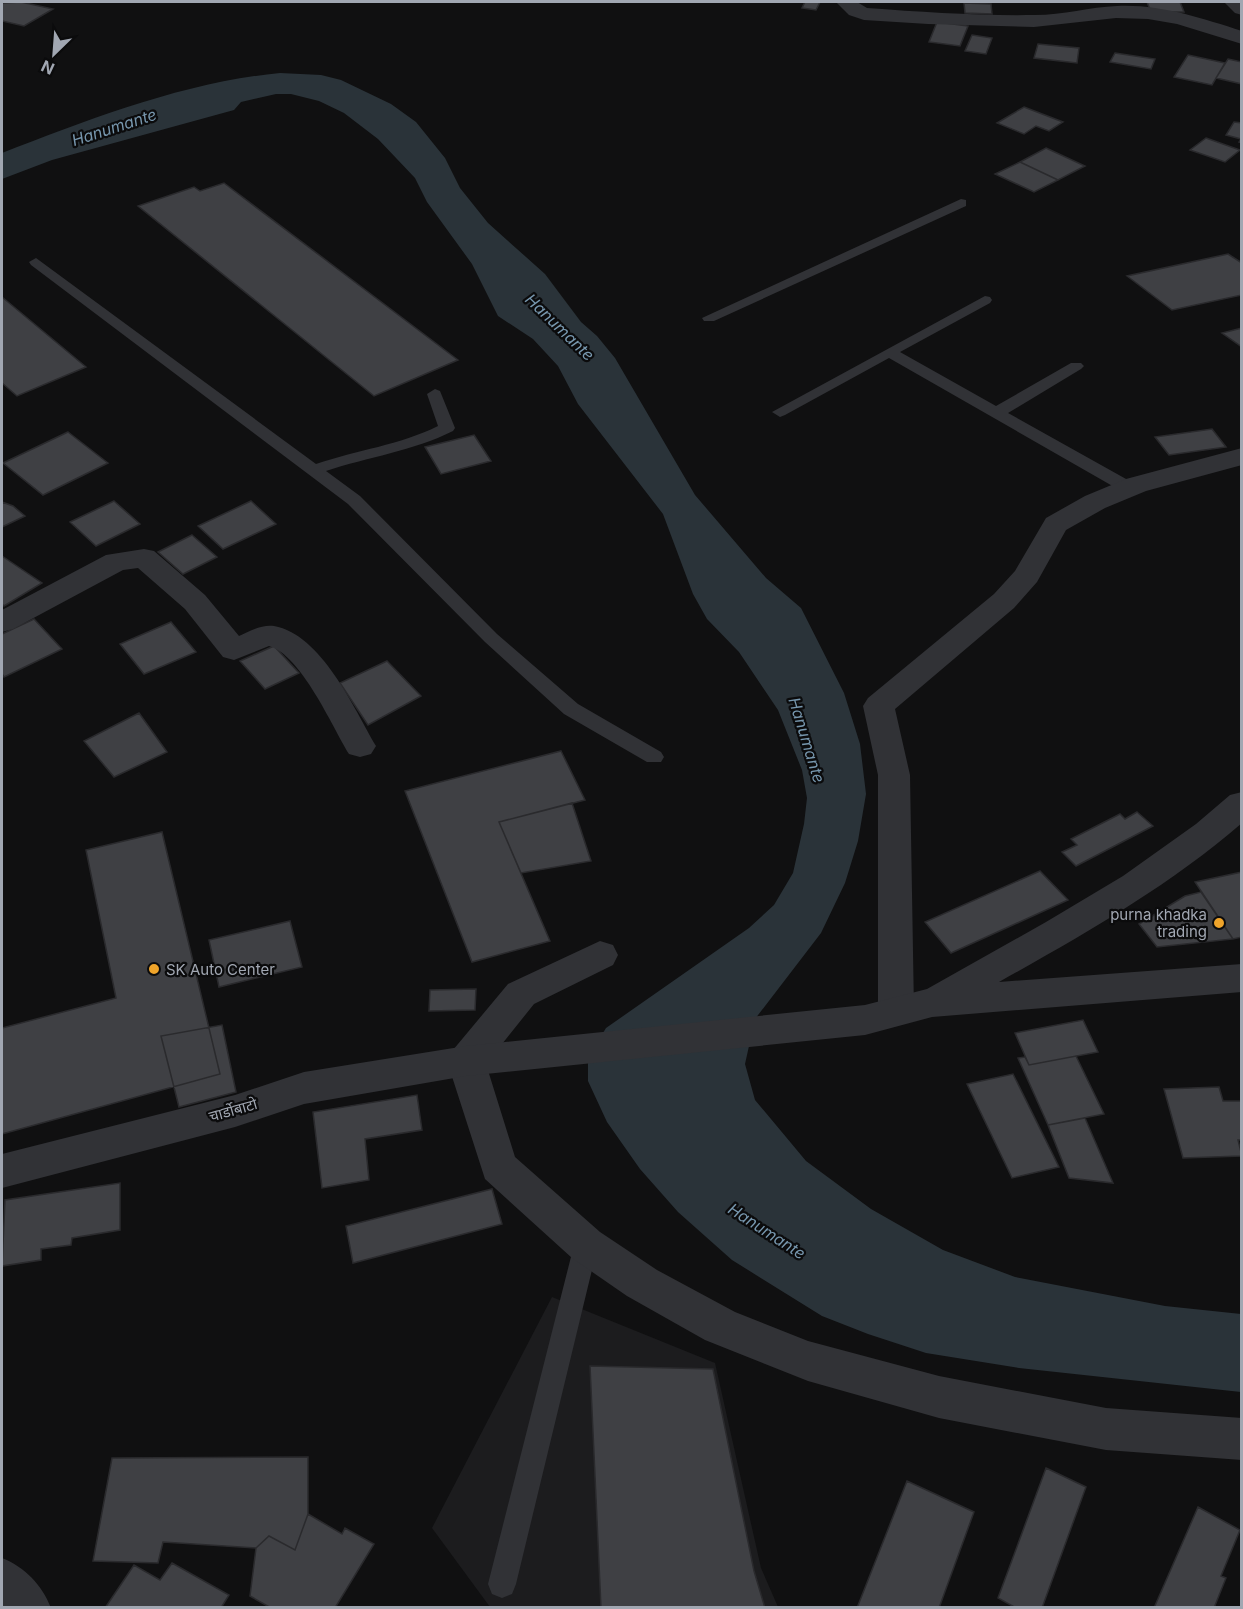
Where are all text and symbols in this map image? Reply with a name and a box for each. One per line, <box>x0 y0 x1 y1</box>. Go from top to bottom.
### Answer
north arrow <box>24 24 84 84</box>
text: N <box>38 56 57 79</box>
water label: Hanumante <box>69 104 159 150</box>
water label: Hanumante <box>521 289 599 365</box>
water label: Hanumante <box>785 695 829 785</box>
place label: purna khadka trading <box>1110 905 1207 941</box>
marker: purna khadka trading <box>1212 916 1226 930</box>
place label: SK Auto Center <box>166 960 275 979</box>
marker: SK Auto Center <box>147 962 161 976</box>
street label: चार्डोबाटो <box>207 1094 260 1126</box>
water label: Hanumante <box>725 1199 809 1263</box>

